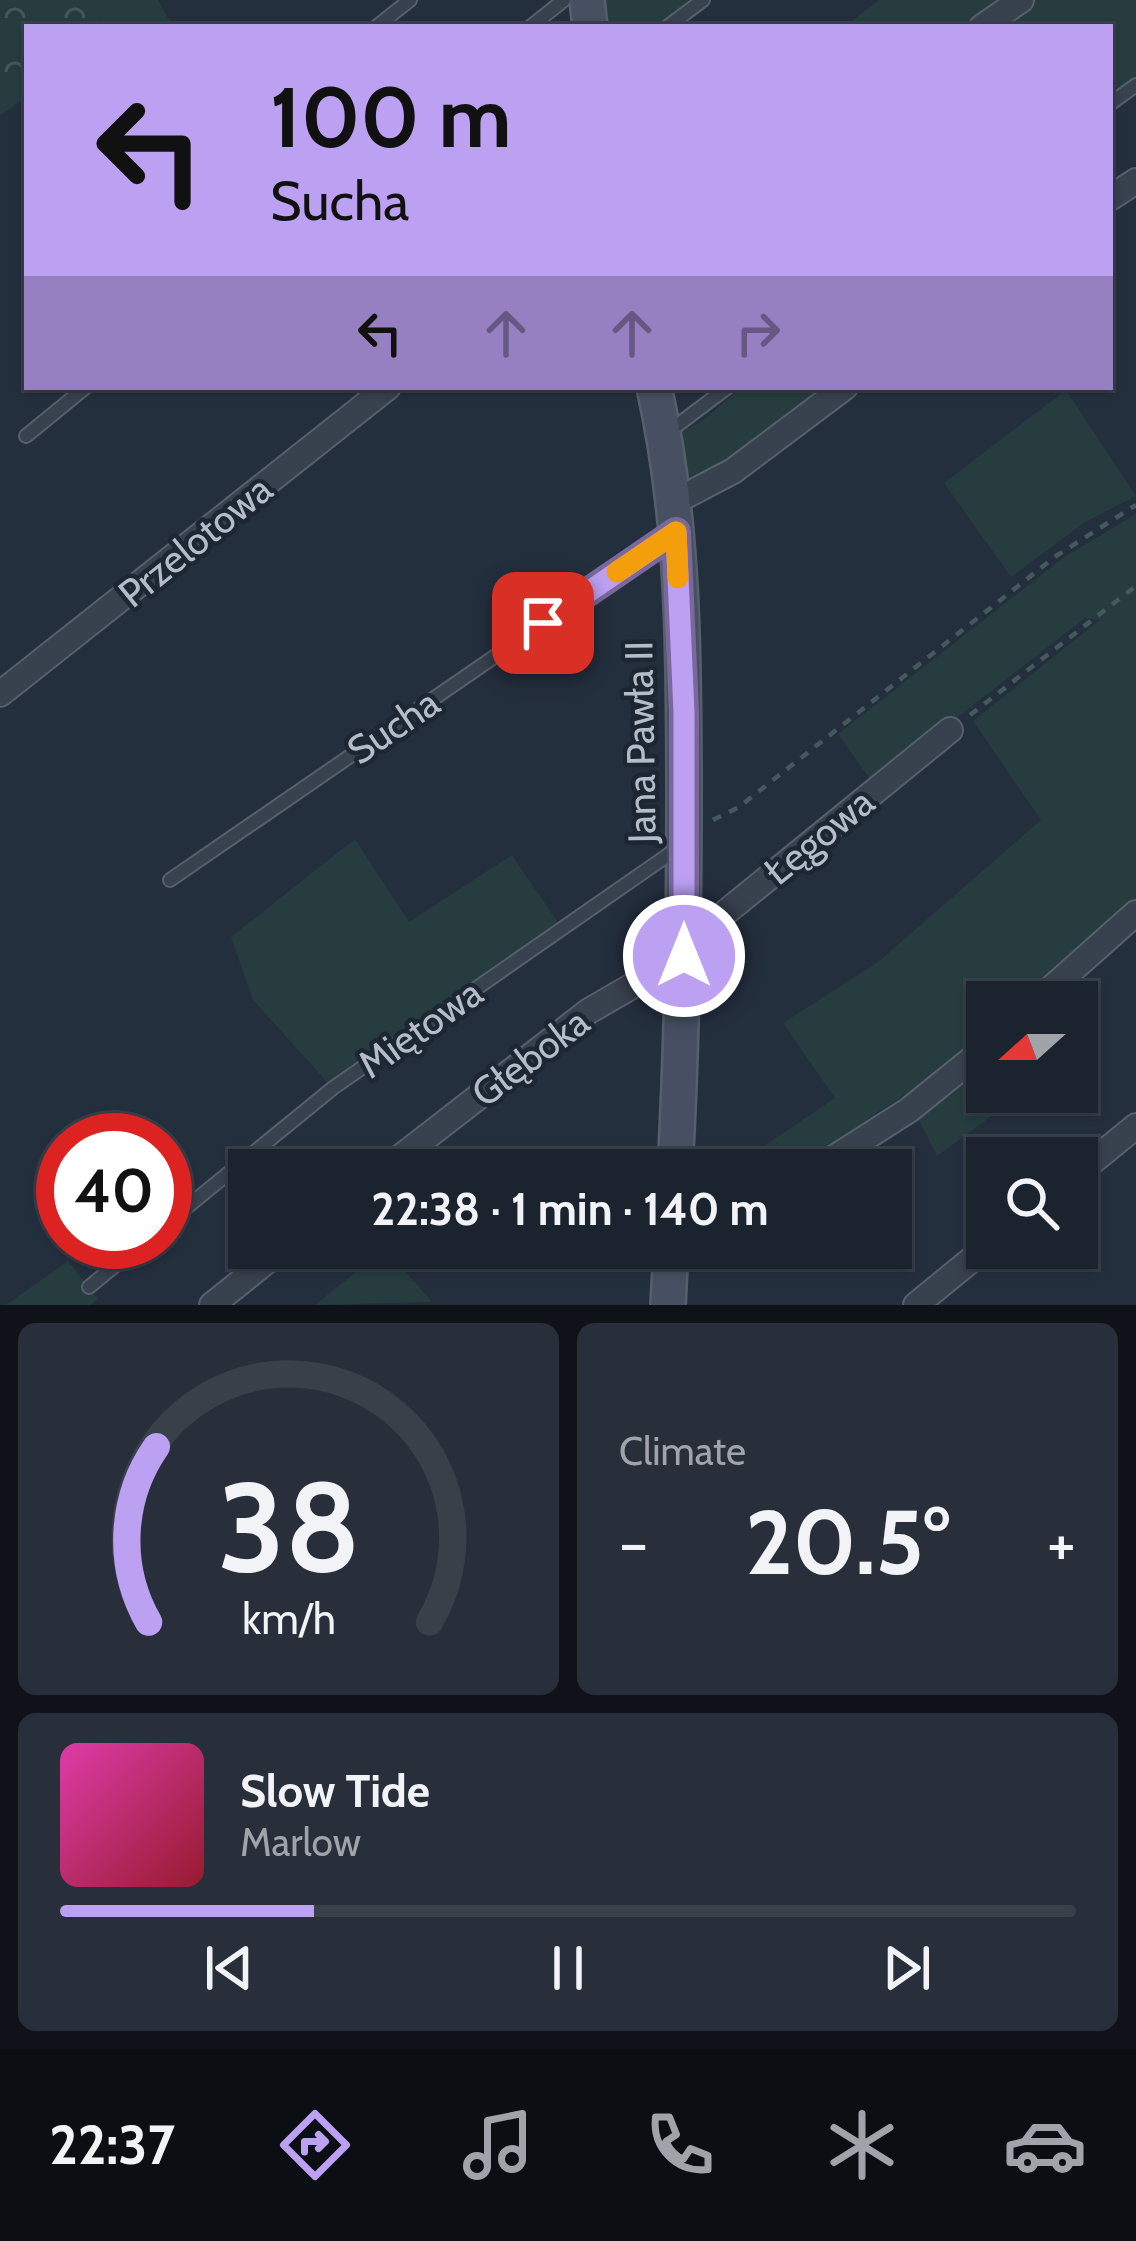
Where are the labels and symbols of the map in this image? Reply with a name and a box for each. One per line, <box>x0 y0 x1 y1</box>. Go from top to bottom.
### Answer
street label: Przelotowa <box>109 464 282 617</box>
pin <box>492 572 594 674</box>
street label: Jana Pawła II <box>614 640 666 845</box>
street label: Sucha <box>338 678 448 774</box>
street label: Łęgowa <box>755 777 884 895</box>
position arrow <box>621 893 747 1019</box>
street label: Miętowa <box>349 968 492 1088</box>
north arrow <box>966 981 1098 1113</box>
street label: Głęboka <box>462 997 598 1117</box>
speed limit sign: 40 <box>36 1113 192 1269</box>

